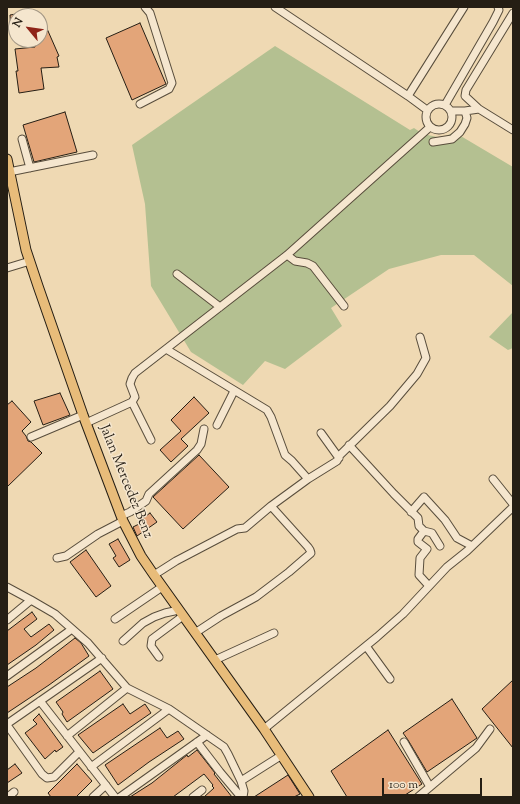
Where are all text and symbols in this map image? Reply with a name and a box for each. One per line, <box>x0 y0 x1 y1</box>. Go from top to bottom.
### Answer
north arrow <box>8 8 48 48</box>
text: N <box>9 15 28 30</box>
street label: Jalan Mercedez Benz <box>95 423 155 541</box>
scale bar <box>384 770 484 796</box>
text: 100 m <box>389 776 418 794</box>

